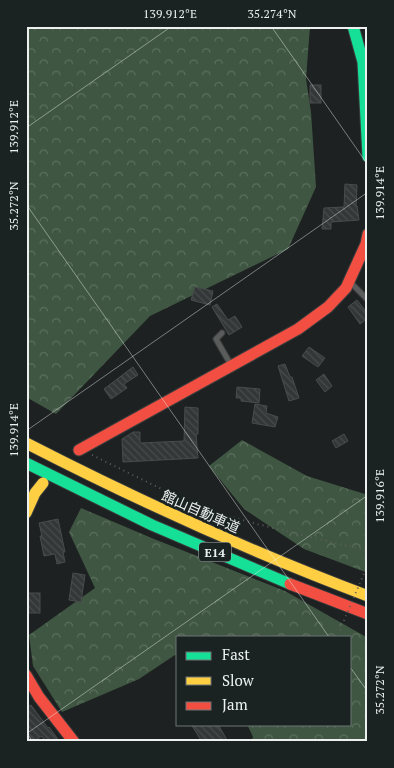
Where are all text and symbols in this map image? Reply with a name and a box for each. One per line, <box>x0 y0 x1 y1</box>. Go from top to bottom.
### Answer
text: 139.912°E <box>143 6 197 21</box>
text: 35.274°N <box>247 6 297 21</box>
text: 139.912°E <box>6 100 21 154</box>
text: 139.914°E <box>372 166 387 220</box>
text: 35.272°N <box>6 181 21 231</box>
text: 139.914°E <box>6 403 21 457</box>
text: 139.916°E <box>372 469 387 523</box>
street label: 館山自動車道 <box>159 485 243 537</box>
road number: E14 <box>199 542 231 562</box>
legend <box>176 636 352 726</box>
text: Fast <box>222 644 250 664</box>
text: 35.272°N <box>372 665 387 715</box>
text: Slow <box>222 670 255 690</box>
text: Jam <box>222 694 248 714</box>

